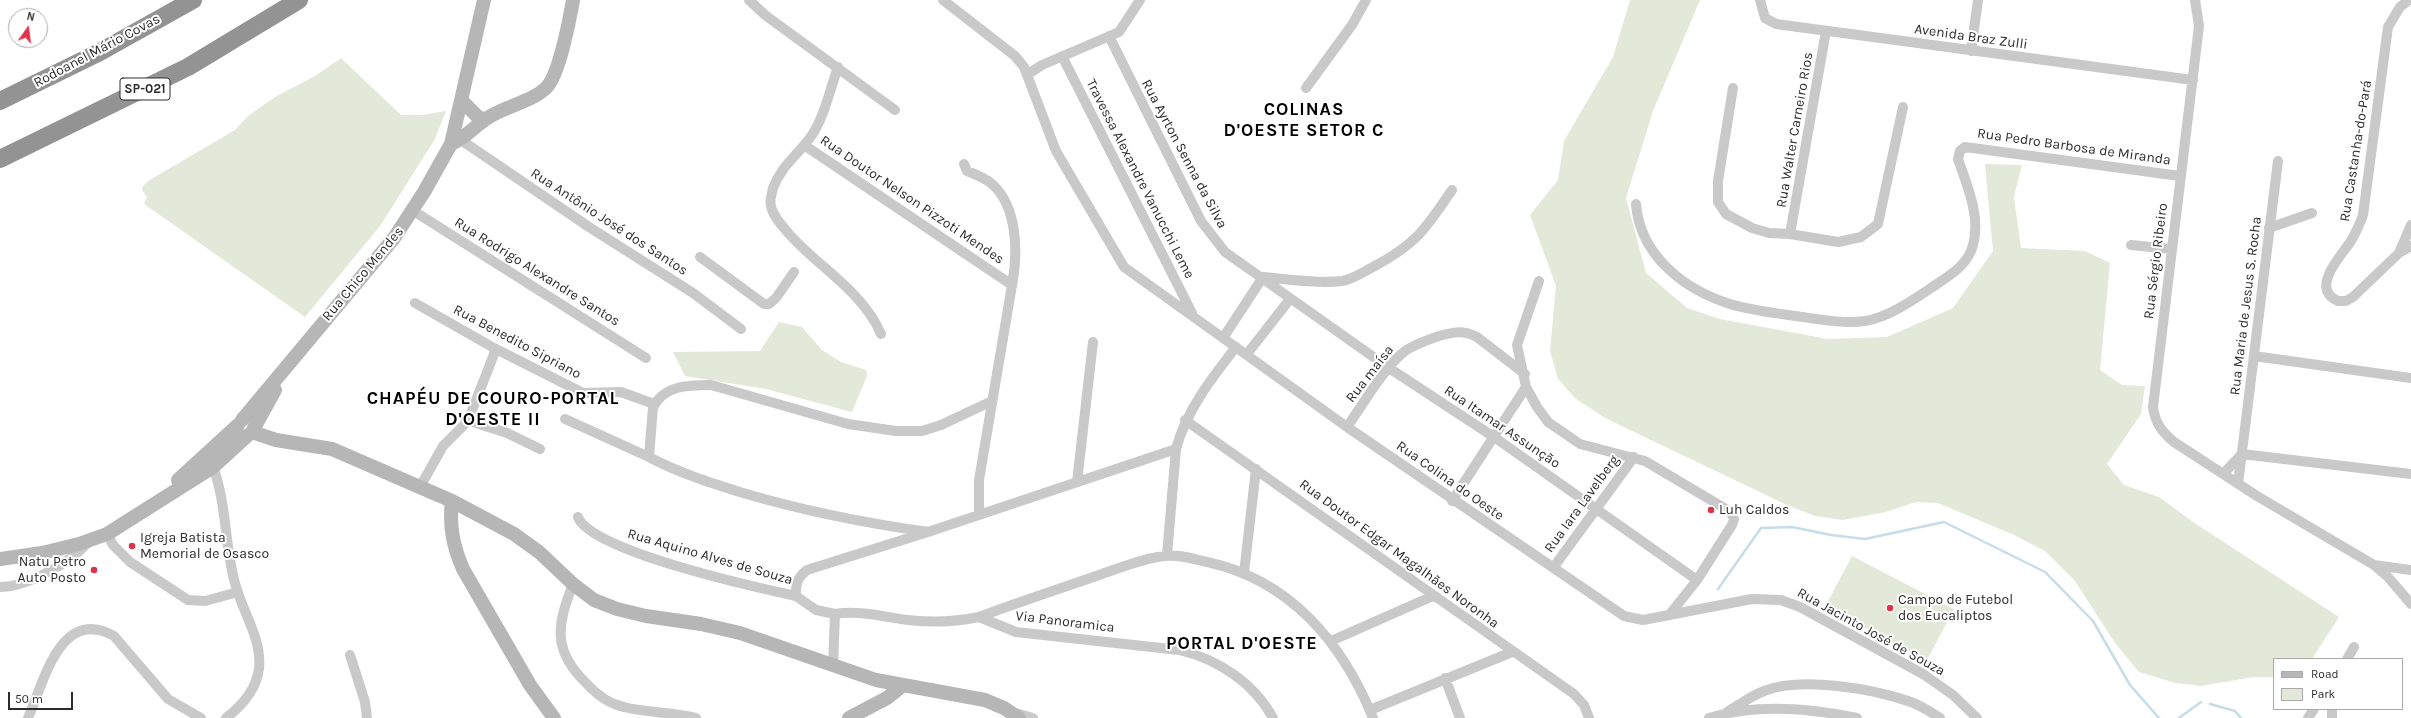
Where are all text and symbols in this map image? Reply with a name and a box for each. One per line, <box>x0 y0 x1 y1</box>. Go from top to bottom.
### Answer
north arrow <box>8 8 48 48</box>
text: N <box>25 10 36 24</box>
street label: Rodoanel Mário Covas <box>31 11 163 91</box>
street label: Avenida Braz Zulli <box>1913 21 2029 53</box>
street label: Rua Walter Carneiro Rios <box>1773 51 1817 209</box>
street label: Travessa Alexandre Vanucchi Leme <box>1082 76 1198 282</box>
street label: Rua Ayrton Senna da Silva <box>1138 77 1230 231</box>
road number: SP-021 <box>120 78 170 100</box>
street label: Rua Castanha-do-Pará <box>2337 79 2375 223</box>
district label: COLINAS D'OESTE SETOR C <box>1223 99 1385 142</box>
street label: Rua Pedro Barbosa de Miranda <box>1976 125 2172 169</box>
street label: Rua Doutor Nelson Pizzoti Mendes <box>817 132 1007 268</box>
street label: Rua Antônio José dos Santos <box>527 165 691 279</box>
street label: Rua Sérgio Ribeiro <box>2141 202 2171 320</box>
street label: Rua Rodrigo Alexandre Santos <box>451 214 623 330</box>
street label: Rua Maria de Jesus S. Rocha <box>2227 216 2265 396</box>
street label: Rua Chico Mendes <box>319 223 407 325</box>
street label: Rua Benedito Sipriano <box>450 301 584 383</box>
street label: Rua maísa <box>1342 342 1398 406</box>
street label: Rua Itamar Assunção <box>1441 382 1563 472</box>
district label: CHAPÉU DE COURO-PORTAL D'OESTE II <box>367 388 619 430</box>
street label: Rua Colina do Oeste <box>1393 438 1507 524</box>
street label: Rua Iara Lavelberg <box>1541 452 1623 556</box>
street label: Rua Doutor Edgar Magalhães Noronha <box>1296 476 1502 632</box>
place label: Luh Caldos <box>1719 502 1789 518</box>
marker: Luh Caldos <box>1706 505 1716 515</box>
street label: Rua Aquino Alves de Souza <box>625 525 795 589</box>
place label: Igreja Batista Memorial de Osasco <box>140 530 269 562</box>
marker: Igreja Batista Memorial de Osasco <box>127 541 137 551</box>
place label: Natu Petro Auto Posto <box>18 554 86 586</box>
marker: Natu Petro Auto Posto <box>89 565 99 575</box>
street label: Rua Jacinto José de Souza <box>1794 584 1948 680</box>
place label: Campo de Futebol dos Eucaliptos <box>1898 592 2013 624</box>
marker: Campo de Futebol dos Eucaliptos <box>1885 603 1895 613</box>
street label: Via Panoramica <box>1015 608 1115 636</box>
district label: PORTAL D'OESTE <box>1166 633 1318 655</box>
legend <box>2273 658 2403 710</box>
text: Road <box>2311 667 2339 681</box>
scale bar <box>10 684 75 710</box>
text: Park <box>2311 687 2335 701</box>
text: 50 m <box>15 692 43 706</box>

